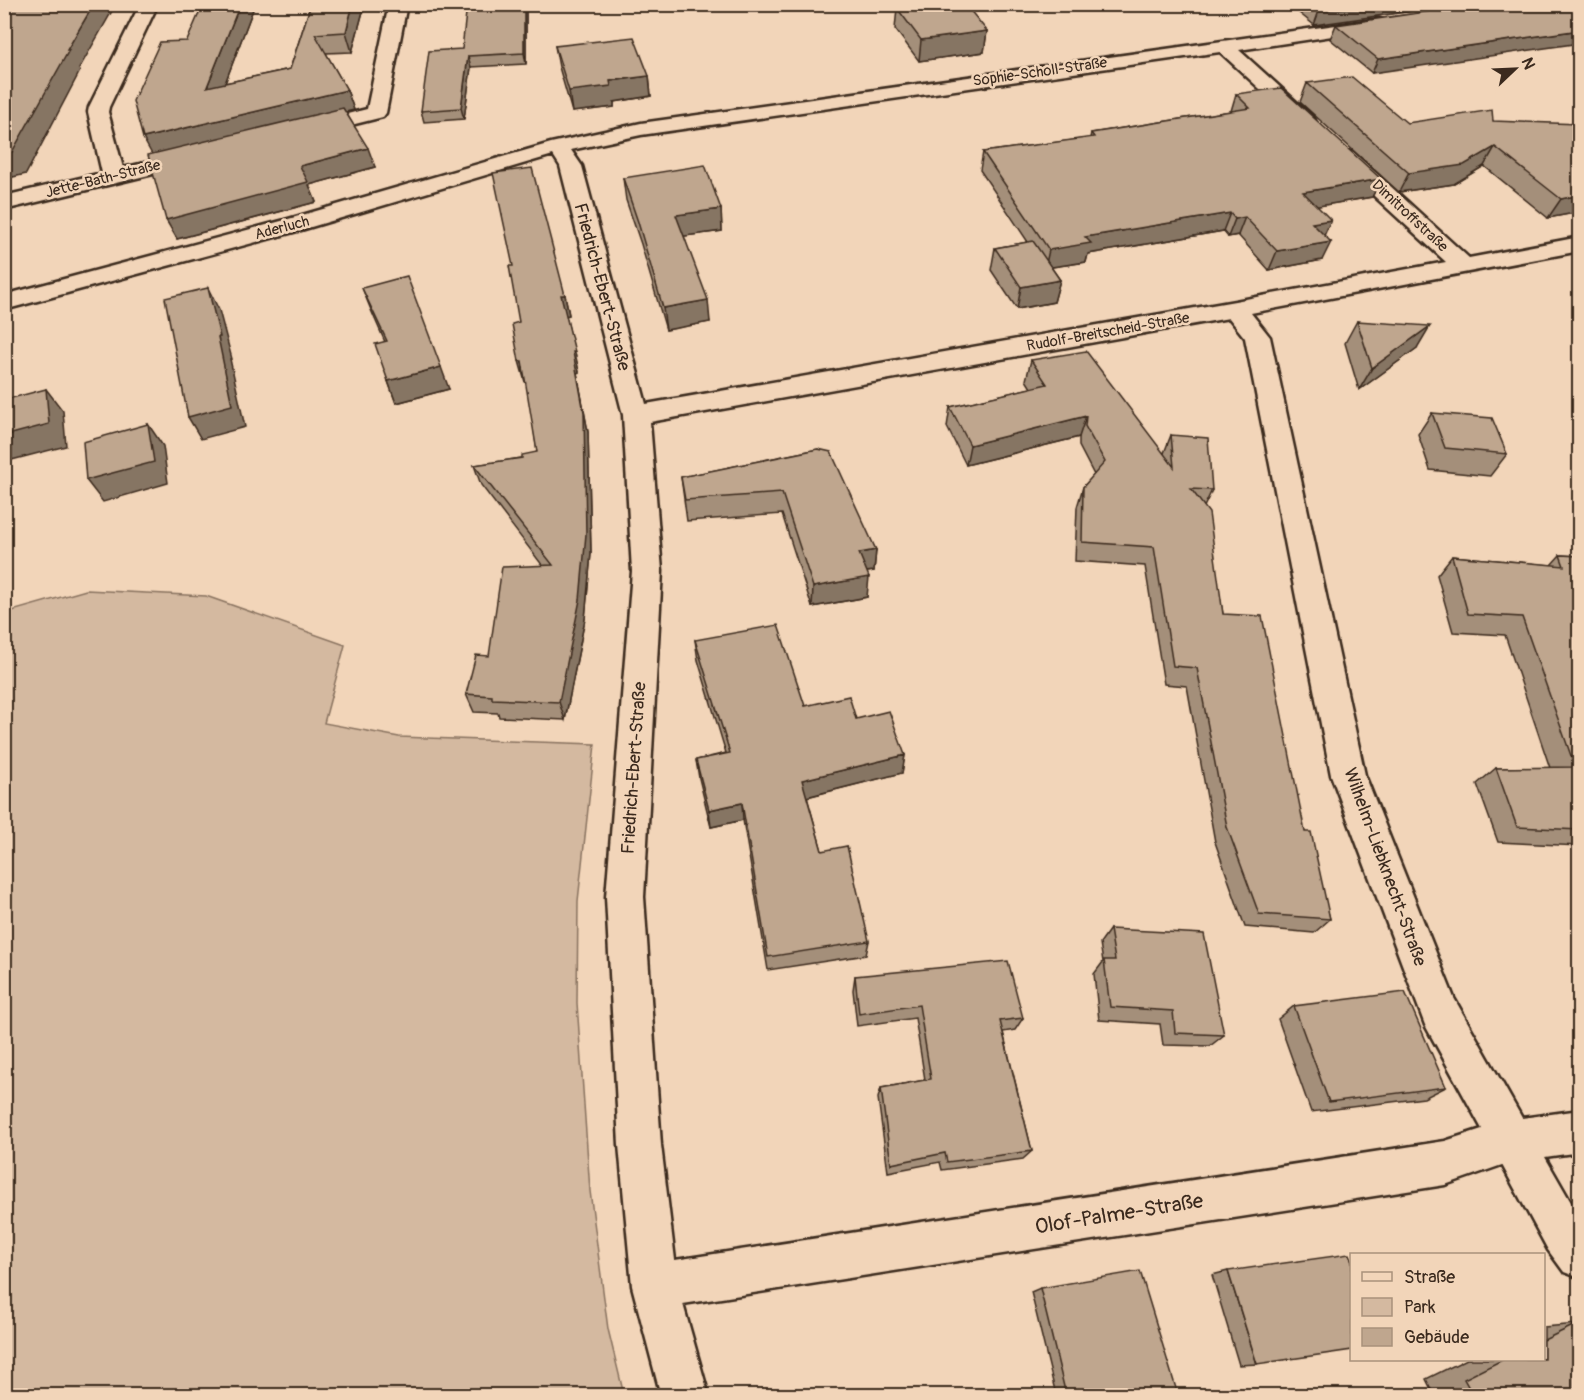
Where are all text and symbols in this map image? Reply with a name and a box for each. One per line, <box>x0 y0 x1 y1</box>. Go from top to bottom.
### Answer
north arrow <box>1485 39 1545 99</box>
street label: Sophie-Scholl-Straße <box>972 53 1109 91</box>
text: N <box>1517 55 1539 73</box>
street label: Jette-Bath-Straße <box>44 155 163 202</box>
street label: Dimitroffstraße <box>1368 176 1453 257</box>
street label: Friedrich-Ebert-Straße <box>569 201 635 373</box>
street label: Aderluch <box>253 212 311 244</box>
street label: Rudolf-Breitscheid-Straße <box>1025 308 1191 356</box>
street label: Friedrich-Ebert-Straße <box>617 681 652 855</box>
street label: Wilhelm-Liebknecht-Straße <box>1338 765 1432 969</box>
street label: Olof-Palme-Straße <box>1033 1187 1206 1241</box>
legend <box>1350 1253 1545 1361</box>
text: Straße <box>1404 1266 1455 1289</box>
text: Park <box>1404 1296 1436 1319</box>
text: Gebäude <box>1404 1326 1469 1349</box>

